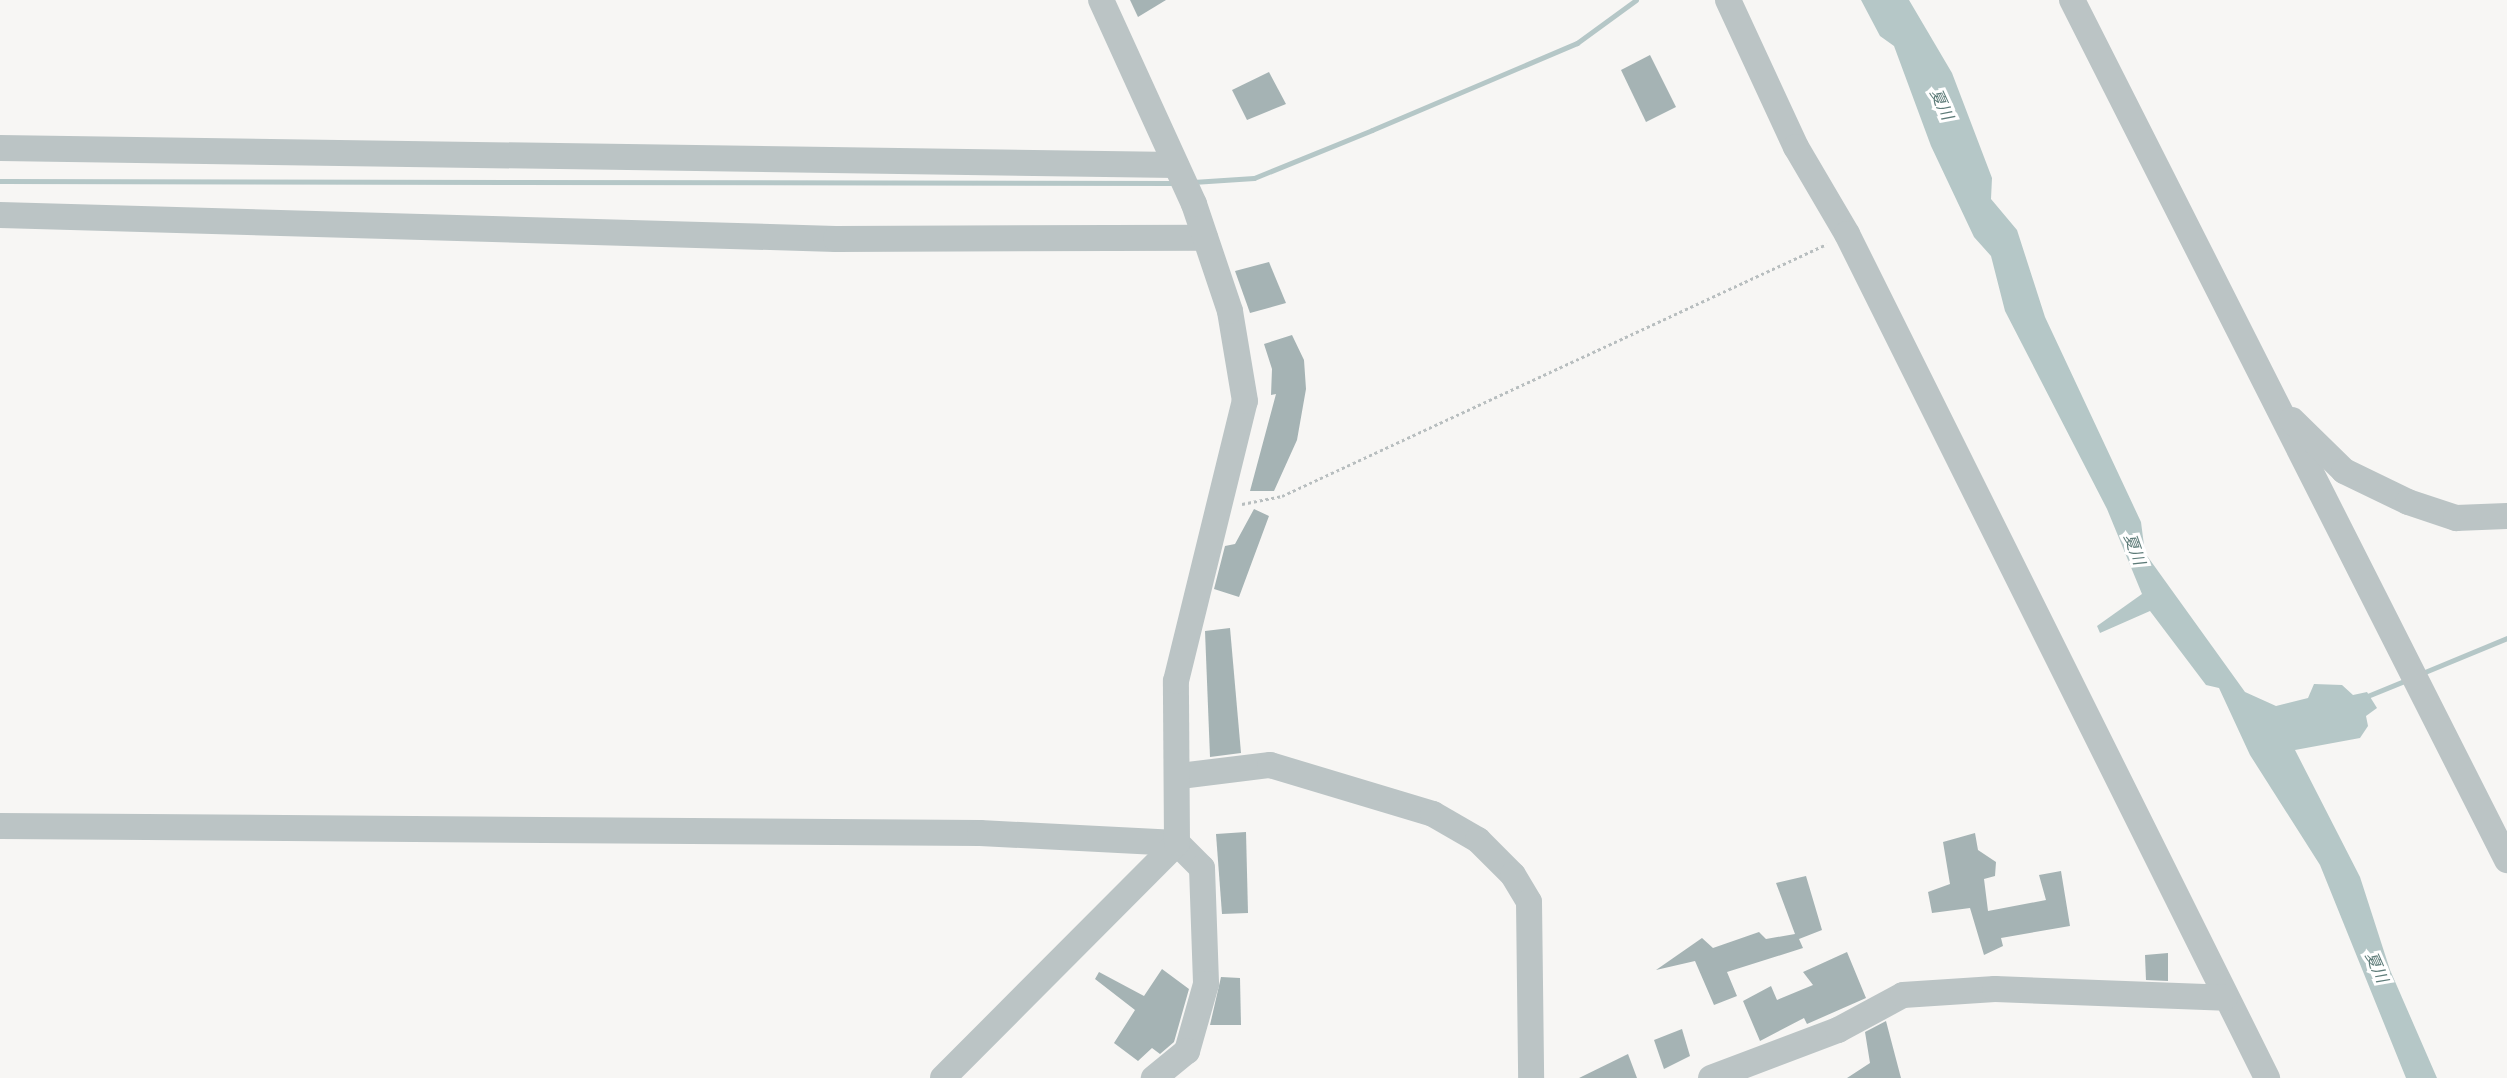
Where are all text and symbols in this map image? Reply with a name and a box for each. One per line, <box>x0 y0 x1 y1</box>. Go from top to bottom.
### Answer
water label: 夏川 <box>1927 85 1957 123</box>
water label: 夏川 <box>2121 531 2149 567</box>
water label: 夏川 <box>2362 948 2392 986</box>

